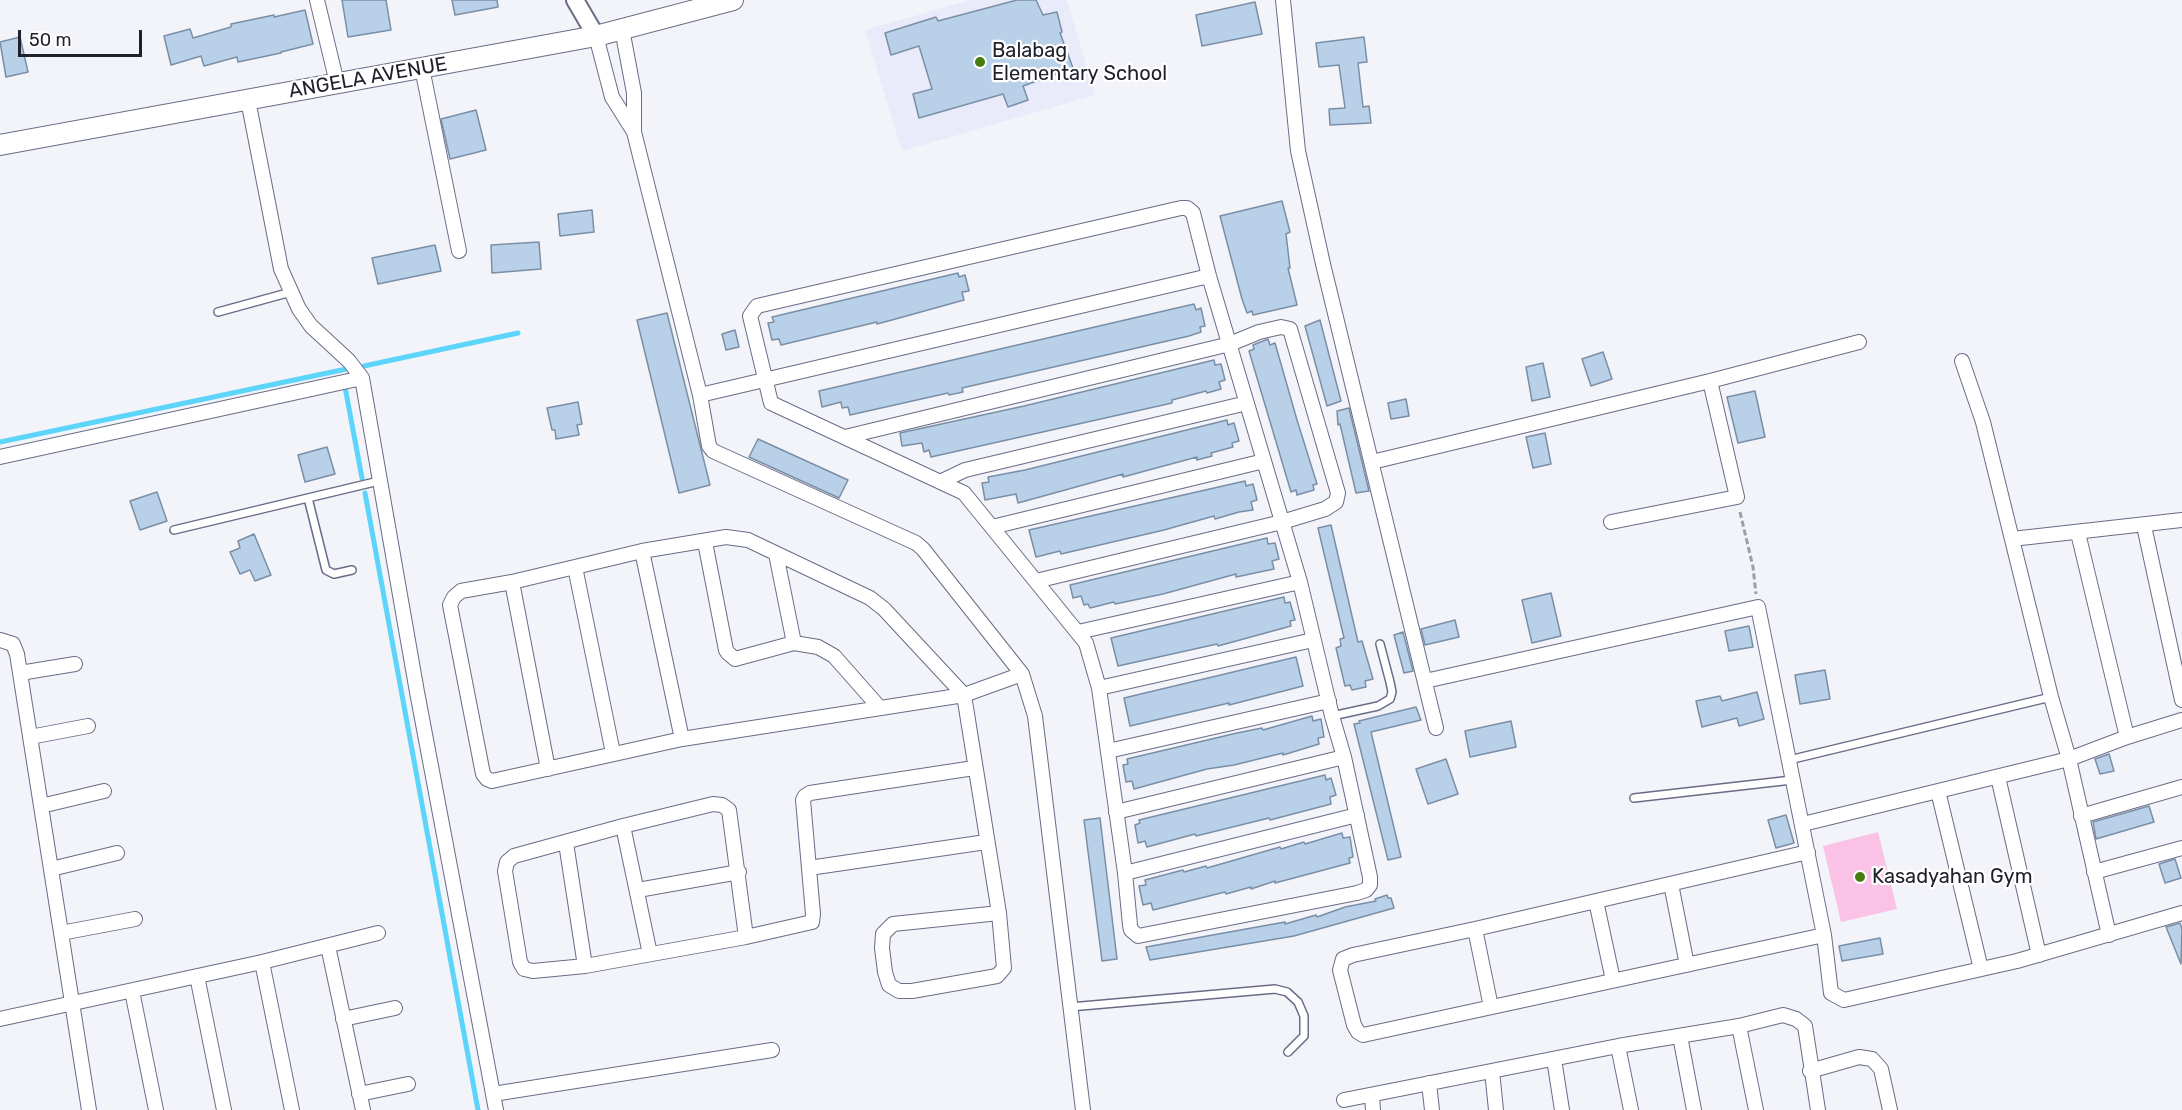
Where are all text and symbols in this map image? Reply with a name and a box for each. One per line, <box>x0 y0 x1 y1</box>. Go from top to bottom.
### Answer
scale bar <box>21 18 146 56</box>
text: 50 m <box>29 29 72 51</box>
place label: Balabag Elementary School <box>992 39 1167 86</box>
street label: ANGELA AVENUE <box>287 52 449 104</box>
marker: Balabag Elementary School <box>973 55 987 69</box>
place label: Kasadyahan Gym <box>1872 865 2032 889</box>
marker: Kasadyahan Gym <box>1853 870 1867 884</box>

